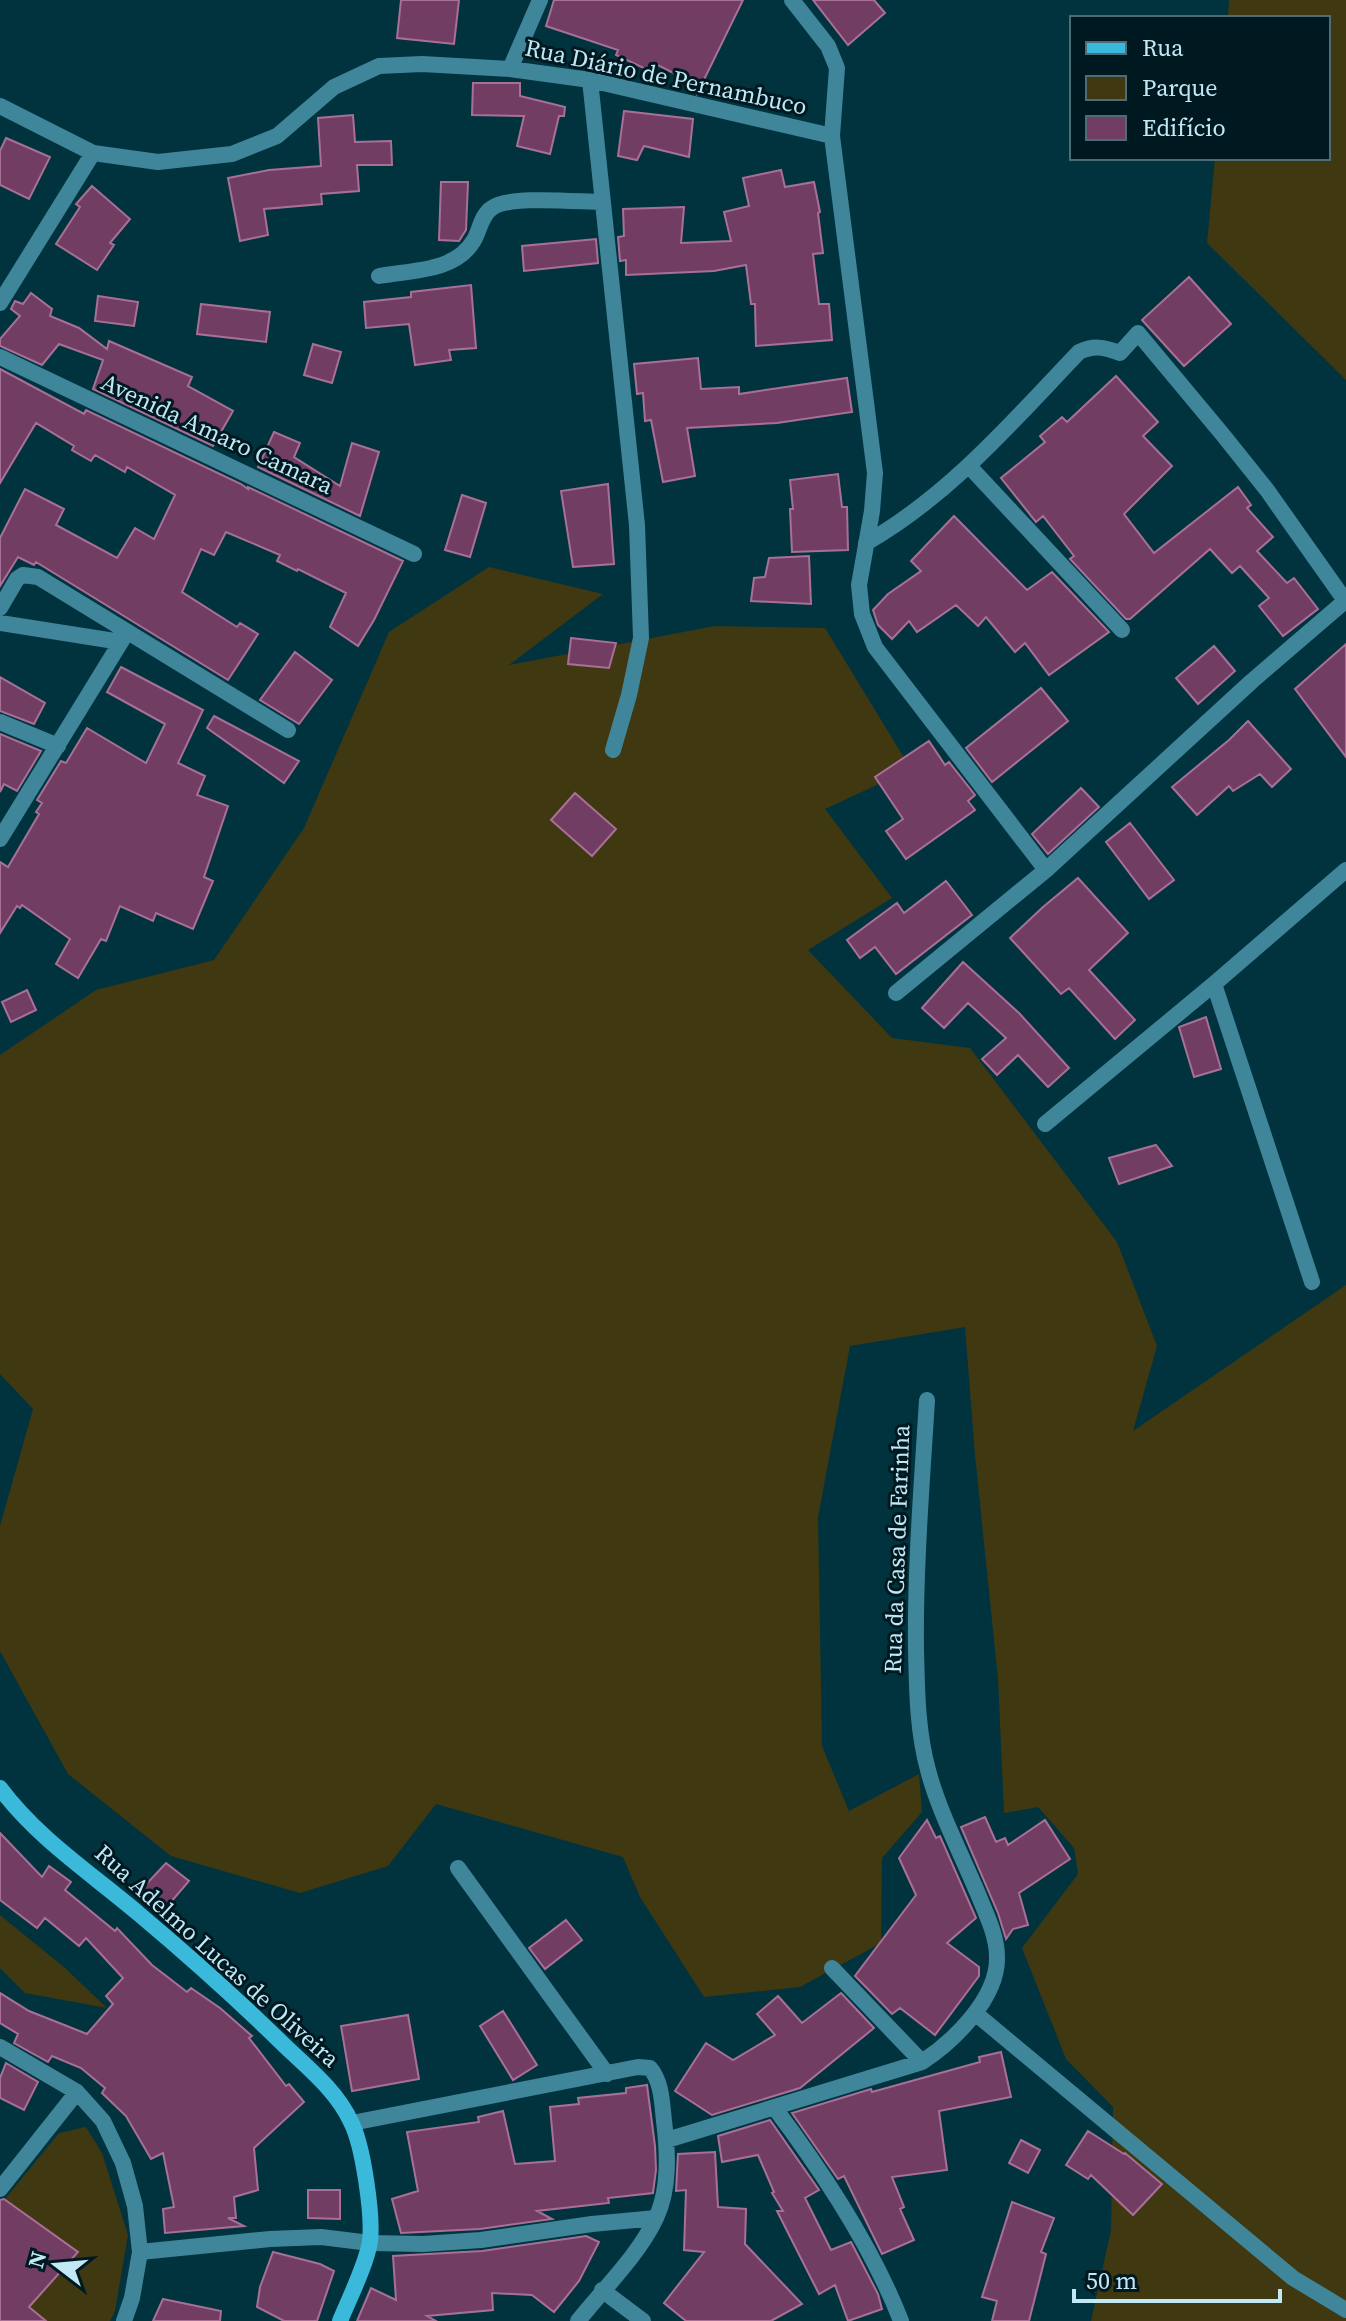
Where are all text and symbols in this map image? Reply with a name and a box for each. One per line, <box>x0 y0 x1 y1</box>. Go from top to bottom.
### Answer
legend <box>1070 16 1330 160</box>
street label: Rua Diário de Pernambuco <box>522 30 810 123</box>
text: Rua <box>1142 31 1184 64</box>
text: Parque <box>1142 71 1218 104</box>
text: Edifício <box>1142 111 1226 144</box>
street label: Avenida Amaro Camara <box>96 365 339 502</box>
street label: Rua da Casa de Farinha <box>876 1423 917 1674</box>
street label: Rua Adelmo Lucas de Oliveira <box>88 1837 347 2075</box>
north arrow <box>16 2225 96 2305</box>
text: N <box>20 2248 53 2271</box>
scale bar <box>1074 2253 1280 2303</box>
text: 50 m <box>1086 2264 1137 2297</box>

